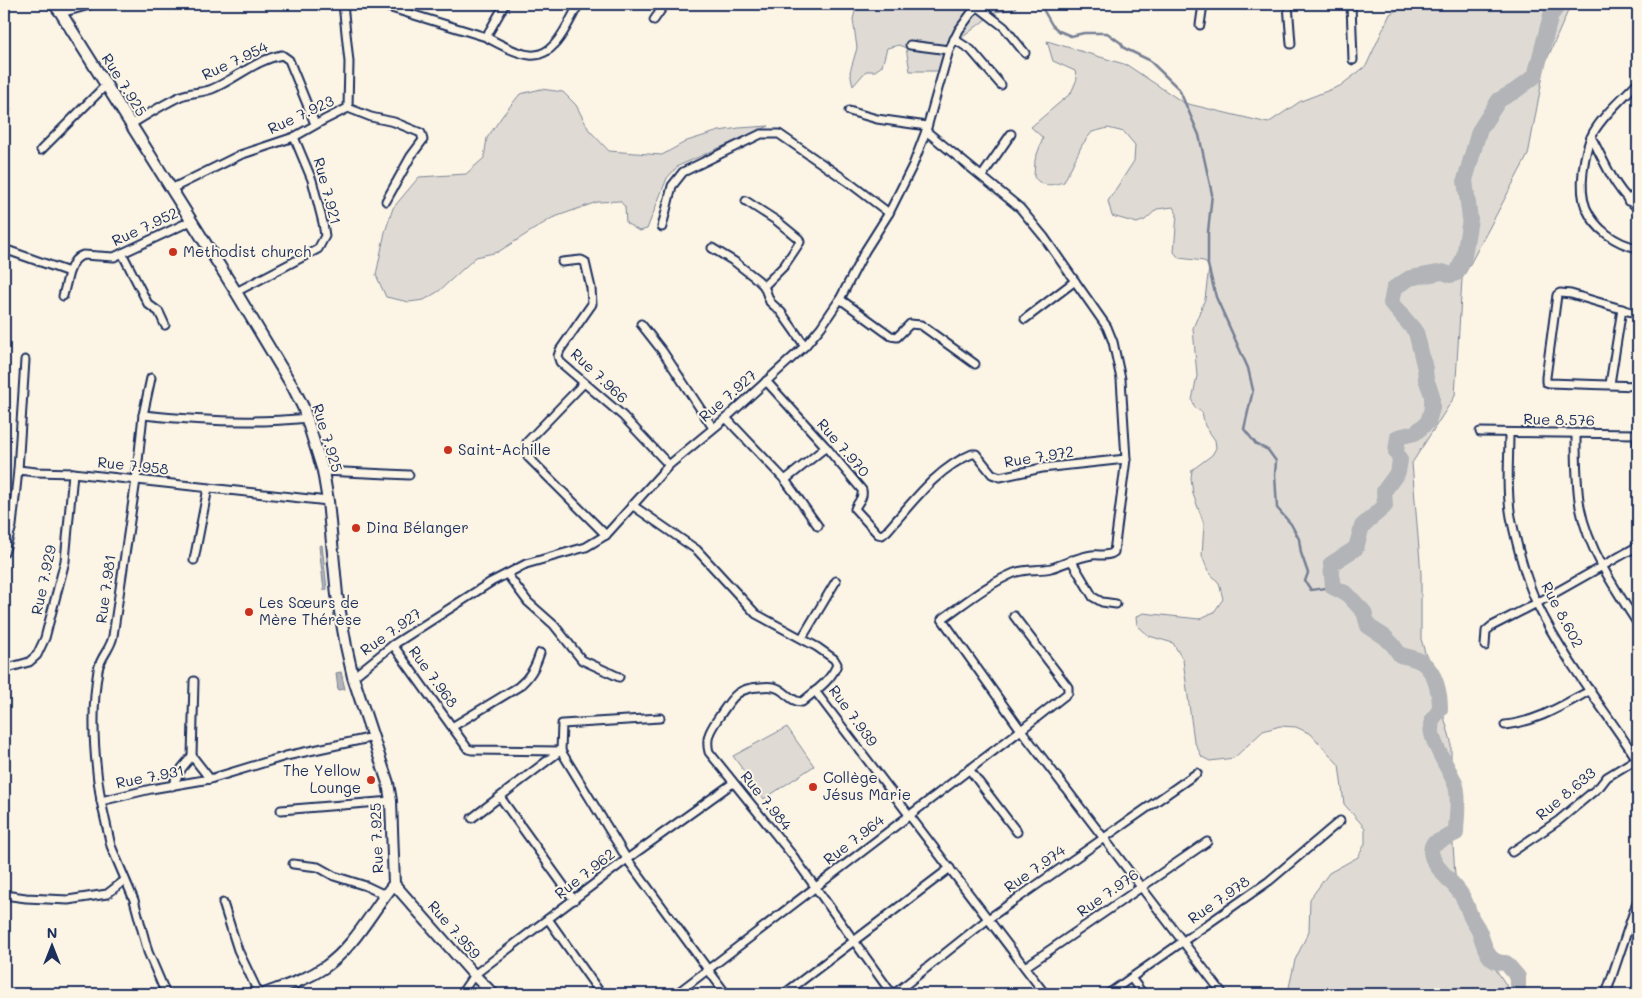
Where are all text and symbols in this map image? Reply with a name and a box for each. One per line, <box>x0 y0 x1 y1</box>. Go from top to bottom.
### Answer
street label: Rue 7.954 <box>198 36 271 84</box>
street label: Rue 7.925 <box>98 49 152 120</box>
street label: Rue 7.923 <box>264 90 337 138</box>
street label: Rue 7.921 <box>309 155 347 226</box>
street label: Rue 7.952 <box>108 202 181 250</box>
place label: Methodist church <box>183 241 311 261</box>
marker: Methodist church <box>167 246 179 258</box>
street label: Rue 7.966 <box>567 344 633 407</box>
street label: Rue 7.927 <box>694 365 760 426</box>
street label: Rue 7.925 <box>308 401 348 474</box>
street label: Rue 8.576 <box>1523 408 1595 430</box>
street label: Rue 7.970 <box>813 414 875 481</box>
place label: Saint-Achille <box>458 439 551 459</box>
street label: Rue 7.972 <box>1003 441 1075 471</box>
marker: Saint-Achille <box>442 444 454 456</box>
street label: Rue 7.958 <box>97 451 170 479</box>
place label: Dina Bélanger <box>366 517 469 537</box>
marker: Dina Bélanger <box>350 522 362 534</box>
street label: Rue 7.929 <box>26 543 60 616</box>
street label: Rue 7.981 <box>90 553 120 625</box>
street label: Rue 8.602 <box>1537 578 1589 651</box>
place label: Les Sœurs de Mère Thérèse <box>259 592 362 629</box>
street label: Rue 7.927 <box>356 603 425 660</box>
marker: Les Sœurs de Mère Thérèse <box>243 606 255 618</box>
street label: Rue 7.968 <box>405 642 463 711</box>
street label: Rue 7.939 <box>825 681 883 750</box>
street label: Rue 7.931 <box>114 760 186 792</box>
place label: The Yellow Lounge <box>283 760 361 797</box>
street label: Rue 8.633 <box>1531 762 1600 824</box>
street label: Rue 7.984 <box>737 766 797 835</box>
place label: Collège Jésus Marie <box>823 767 911 804</box>
marker: The Yellow Lounge <box>365 774 377 786</box>
marker: Collège Jésus Marie <box>807 781 819 793</box>
street label: Rue 7.925 <box>365 802 387 874</box>
street label: Rue 7.964 <box>819 810 888 869</box>
street label: Rue 7.974 <box>1000 840 1069 897</box>
street label: Rue 7.962 <box>550 843 619 903</box>
street label: Rue 7.976 <box>1073 864 1142 921</box>
street label: Rue 7.978 <box>1184 871 1253 928</box>
street label: Rue 7.959 <box>424 896 486 963</box>
north arrow <box>28 920 78 970</box>
text: N <box>47 923 57 942</box>

